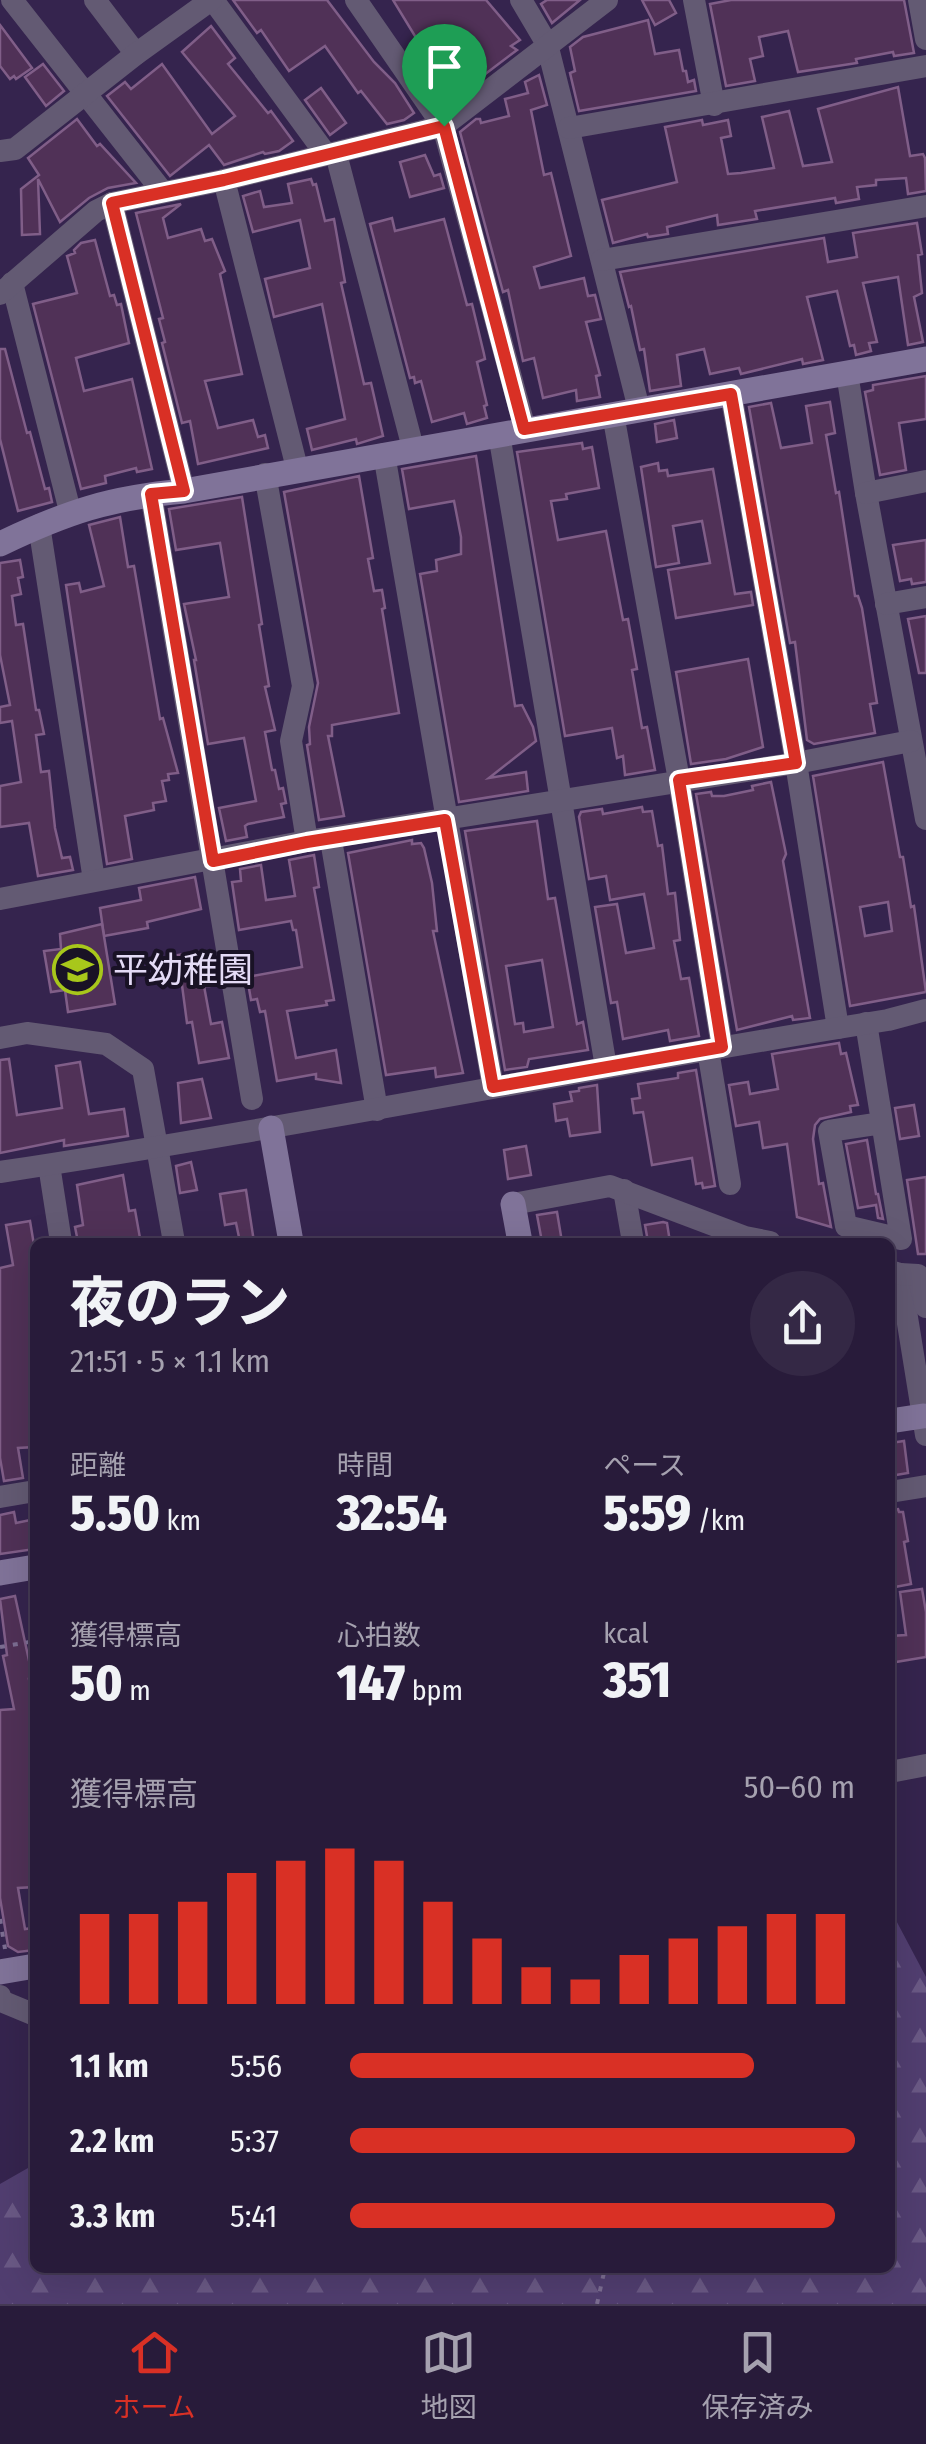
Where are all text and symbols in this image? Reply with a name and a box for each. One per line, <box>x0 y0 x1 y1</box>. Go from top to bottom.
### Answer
pin <box>402 24 487 127</box>
icon: arrive <box>417 39 472 94</box>
school or university icon: 平幼稚園 <box>52 944 104 996</box>
place label: 平幼稚園 <box>113 949 253 991</box>
text: 夜のラン <box>70 1271 290 1337</box>
button: share <box>750 1271 855 1376</box>
text: 21:51 · 5 × 1.1 km <box>70 1342 270 1380</box>
text: 距離 <box>70 1449 126 1482</box>
text: 時間 <box>337 1449 393 1482</box>
text: ペース <box>603 1449 686 1482</box>
text: 5.50 <box>70 1483 160 1543</box>
text: 32:54 <box>337 1483 447 1543</box>
text: 5:59 <box>603 1483 691 1543</box>
text: km <box>160 1504 201 1537</box>
text: /km <box>691 1504 745 1537</box>
text: kcal <box>603 1617 649 1650</box>
text: 獲得標高 <box>70 1619 182 1652</box>
text: 心拍数 <box>337 1619 421 1652</box>
text: 351 <box>603 1650 671 1710</box>
text: 50 <box>70 1653 123 1713</box>
text: 147 <box>337 1653 405 1713</box>
text: m <box>123 1674 151 1707</box>
text: bpm <box>405 1674 463 1707</box>
text: 50–60 m <box>744 1768 855 1806</box>
text: 獲得標高 <box>70 1775 198 1813</box>
text: 1.1 km <box>70 2047 149 2085</box>
text: 5:56 <box>230 2047 282 2085</box>
text: 2.2 km <box>70 2122 154 2160</box>
text: 5:37 <box>230 2122 279 2160</box>
text: 3.3 km <box>70 2197 155 2235</box>
text: 5:41 <box>230 2197 278 2235</box>
tab: ホーム <box>112 2325 196 2425</box>
tab: 地図 <box>421 2325 477 2425</box>
tab: 保存済み <box>701 2325 814 2425</box>

